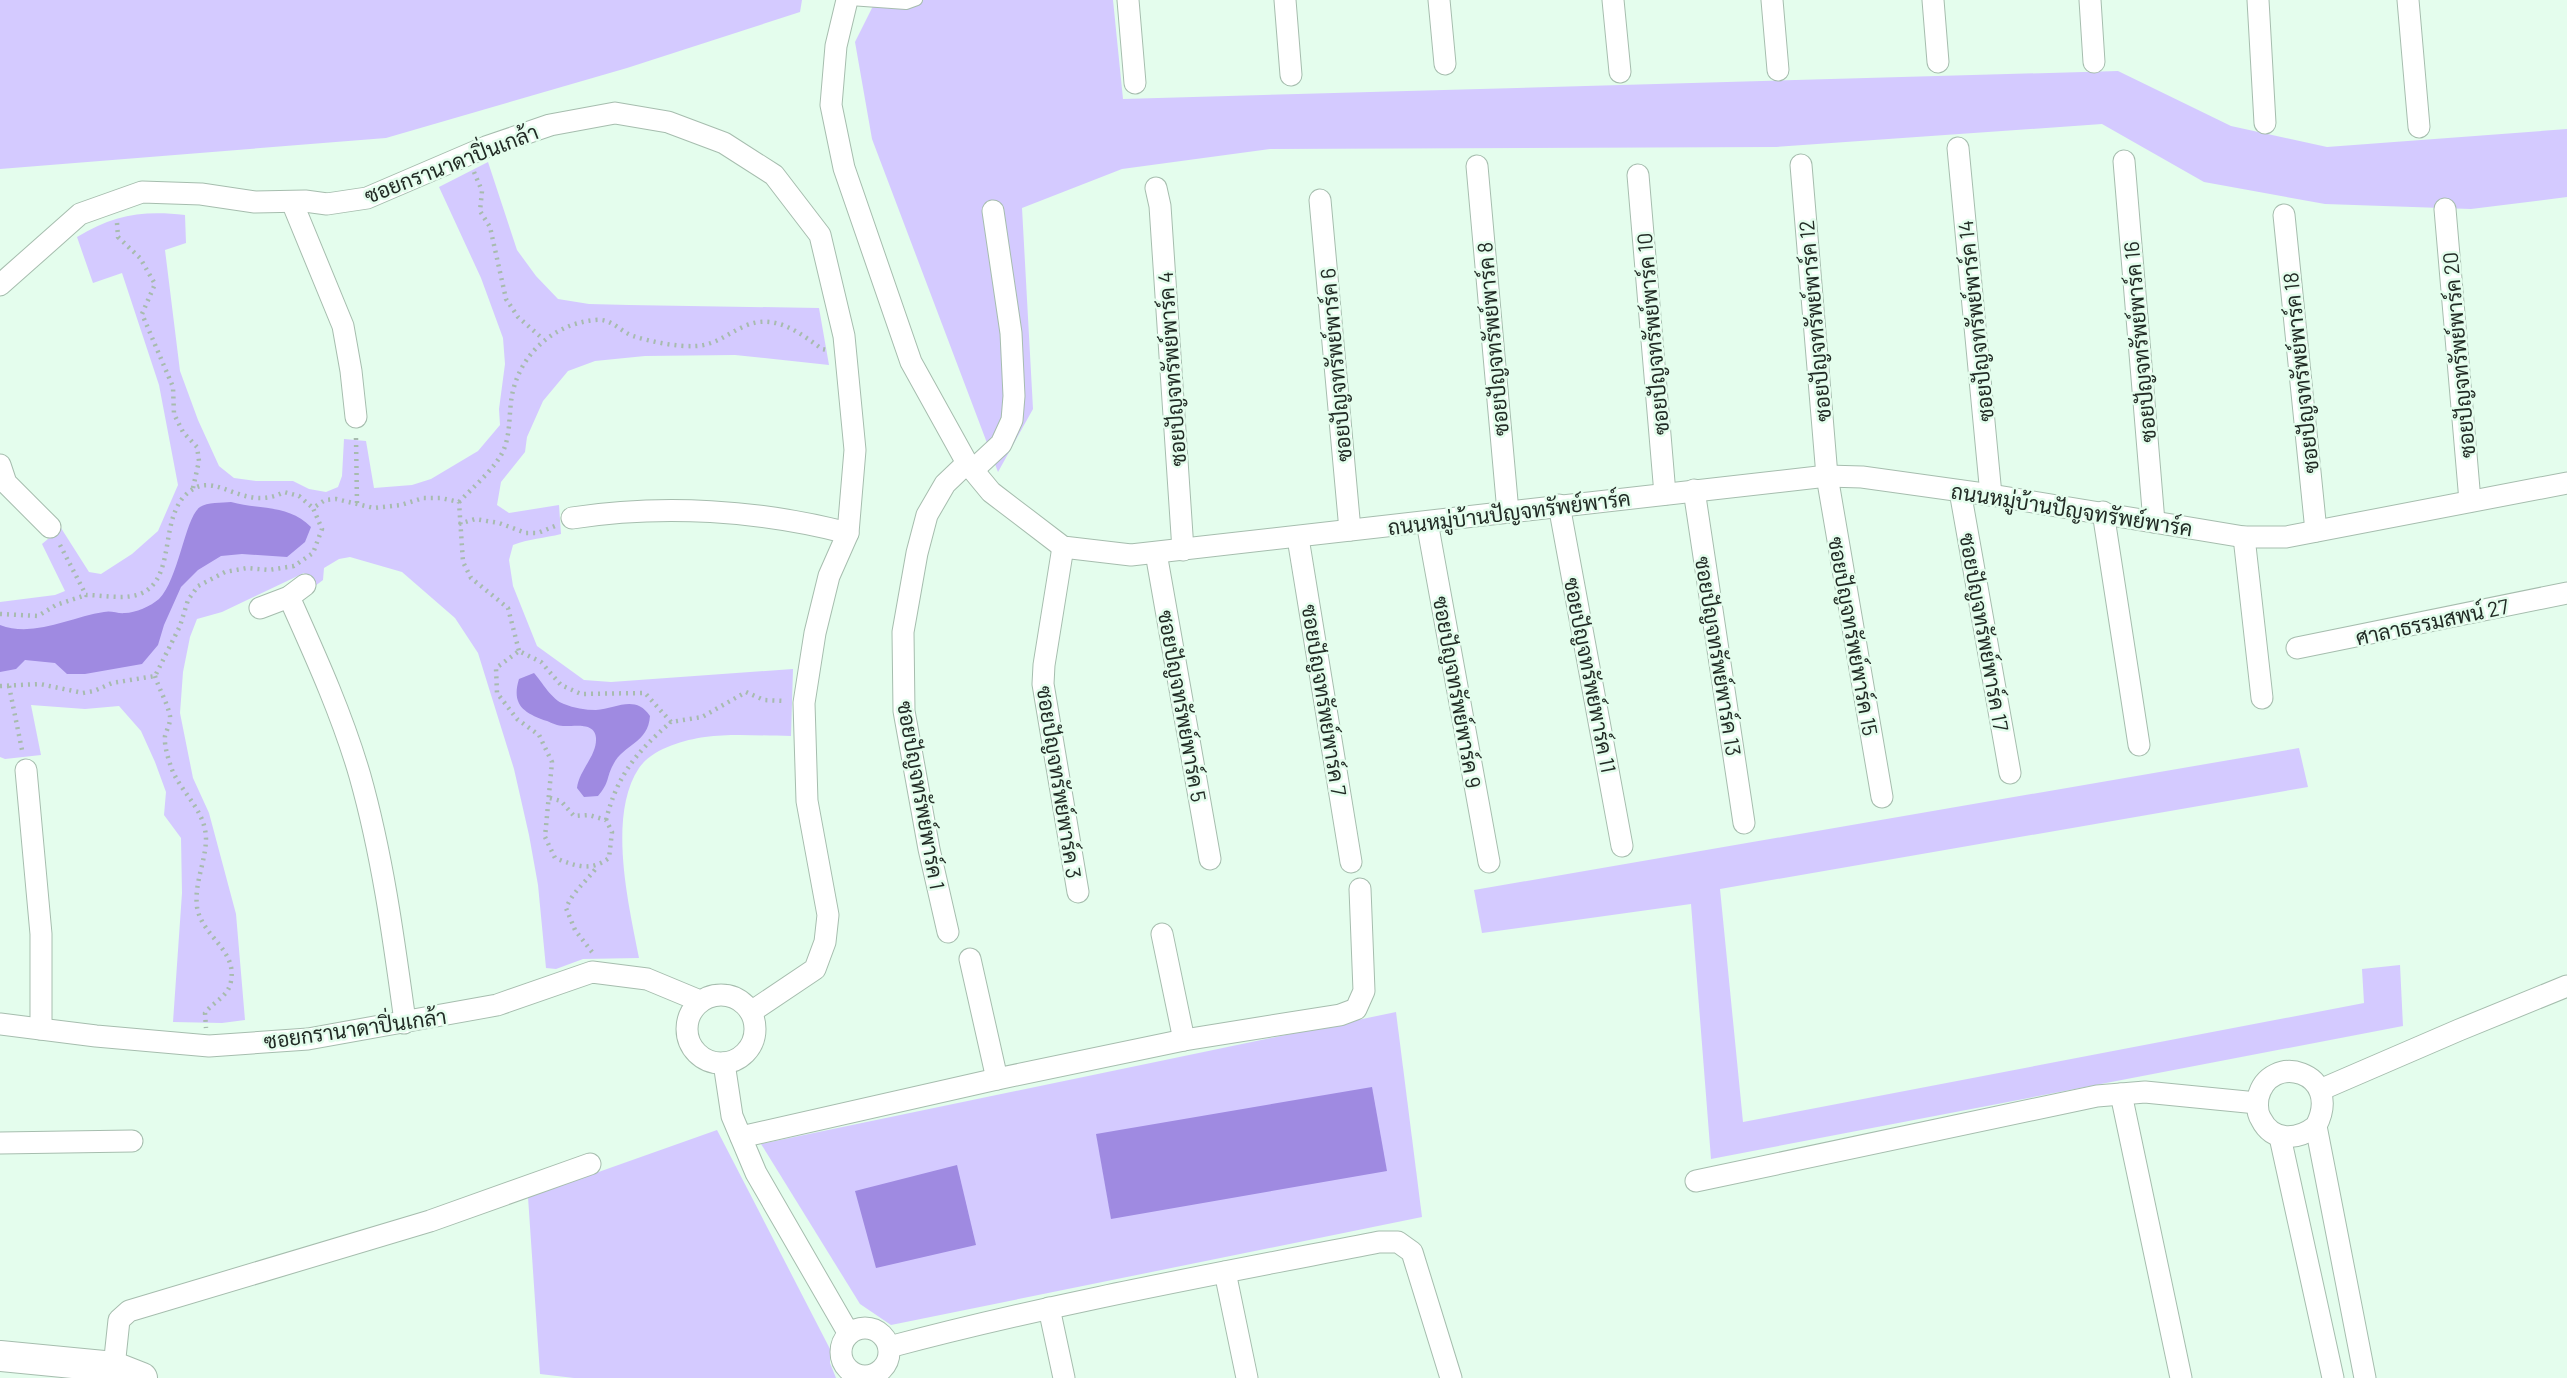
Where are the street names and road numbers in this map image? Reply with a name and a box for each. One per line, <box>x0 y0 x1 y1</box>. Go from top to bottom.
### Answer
street label: ซอยกรานาดาปิ่นเกล้า <box>359 114 541 208</box>
street label: ซอยปัญจทรัพย์พาร์ค 12 <box>1793 219 1836 423</box>
street label: ซอยปัญจทรัพย์พาร์ค 14 <box>1952 219 1999 423</box>
street label: ซอยปัญจทรัพย์พาร์ค 10 <box>1631 232 1674 436</box>
street label: ซอยปัญจทรัพย์พาร์ค 16 <box>2118 240 2161 444</box>
street label: ซอยปัญจทรัพย์พาร์ค 8 <box>1471 241 1514 437</box>
street label: ซอยปัญจทรัพย์พาร์ค 20 <box>2437 251 2480 459</box>
street label: ซอยปัญจทรัพย์พาร์ค 6 <box>1314 267 1357 463</box>
street label: ซอยปัญจทรัพย์พาร์ค 4 <box>1152 271 1191 467</box>
street label: ซอยปัญจทรัพย์พาร์ค 18 <box>2277 271 2324 475</box>
street label: ถนนหมู่บ้านปัญจทรัพย์พาร์ค <box>1949 478 2195 544</box>
street label: ถนนหมู่บ้านปัญจทรัพย์พาร์ค <box>1386 485 1632 543</box>
street label: ซอยปัญจทรัพย์พาร์ค 17 <box>1954 531 2015 733</box>
street label: ซอยปัญจทรัพย์พาร์ค 15 <box>1823 535 1884 738</box>
street label: ซอยปัญจทรัพย์พาร์ค 13 <box>1690 554 1747 758</box>
street label: ซอยปัญจทรัพย์พาร์ค 11 <box>1559 575 1622 775</box>
street label: ศาลาธรรมสพน์ 27 <box>2353 593 2511 649</box>
street label: ซอยปัญจทรัพย์พาร์ค 9 <box>1428 594 1487 790</box>
street label: ซอยปัญจทรัพย์พาร์ค 7 <box>1297 602 1352 798</box>
street label: ซอยปัญจทรัพย์พาร์ค 5 <box>1153 608 1212 804</box>
street label: ซอยปัญจทรัพย์พาร์ค 3 <box>1031 684 1088 880</box>
street label: ซอยปัญจทรัพย์พาร์ค 1 <box>892 699 951 891</box>
street label: ซอยกรานาดาปิ่นเกล้า <box>261 998 448 1053</box>

